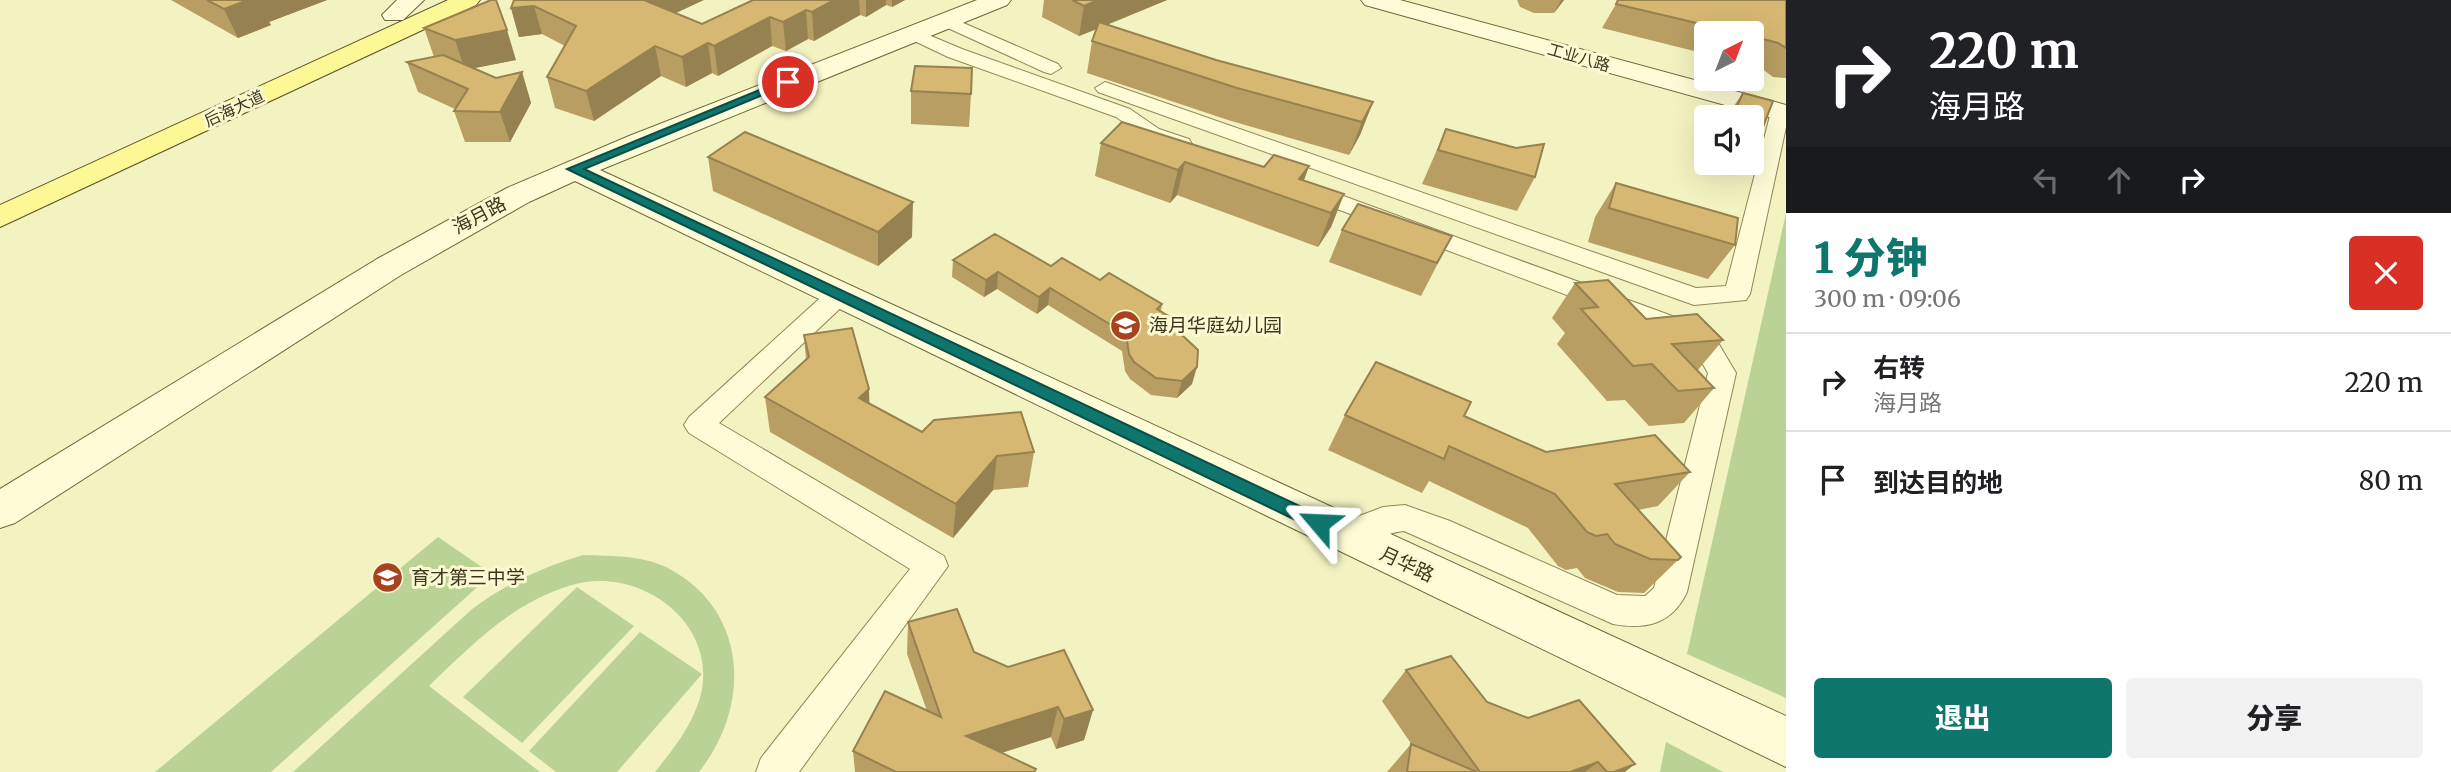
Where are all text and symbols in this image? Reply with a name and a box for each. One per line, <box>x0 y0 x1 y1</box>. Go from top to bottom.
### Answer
text: 220 m <box>1929 20 2079 81</box>
north arrow <box>1694 21 1764 91</box>
map controls <box>1694 21 1764 175</box>
icon: right <box>1814 28 1905 119</box>
street label: 工业八路 <box>1545 39 1613 75</box>
pin <box>758 52 818 112</box>
icon: arrive <box>769 63 807 101</box>
street label: 后海大道 <box>201 85 267 131</box>
text: 海月路 <box>1929 87 2025 127</box>
button: sound <box>1694 105 1764 175</box>
icon: left <box>2027 161 2065 199</box>
icon: ahead <box>2100 161 2138 199</box>
icon: right <box>2173 161 2211 199</box>
street label: 海月路 <box>448 191 510 239</box>
text: 1 分钟 <box>1814 232 1928 284</box>
button: close <box>2349 236 2423 310</box>
text: 300 m · 09:06 <box>1814 284 1961 313</box>
school or university icon: 海月华庭幼儿园 <box>1109 308 1143 342</box>
place label: 海月华庭幼儿园 <box>1149 313 1282 337</box>
text: 右转 <box>1873 351 1925 384</box>
icon: right <box>1814 363 1852 401</box>
text: 220 m <box>2344 366 2423 399</box>
text: 海月路 <box>1873 388 1942 417</box>
icon: arrive <box>1814 461 1852 499</box>
text: 80 m <box>2359 464 2423 497</box>
text: 到达目的地 <box>1873 466 2003 499</box>
position arrow <box>1282 486 1356 560</box>
street label: 月华路 <box>1376 541 1438 587</box>
school or university icon: 育才第三中学 <box>371 560 405 594</box>
place label: 育才第三中学 <box>411 565 525 589</box>
button: 退出 <box>1814 678 2112 758</box>
button: 分享 <box>2126 678 2423 758</box>

